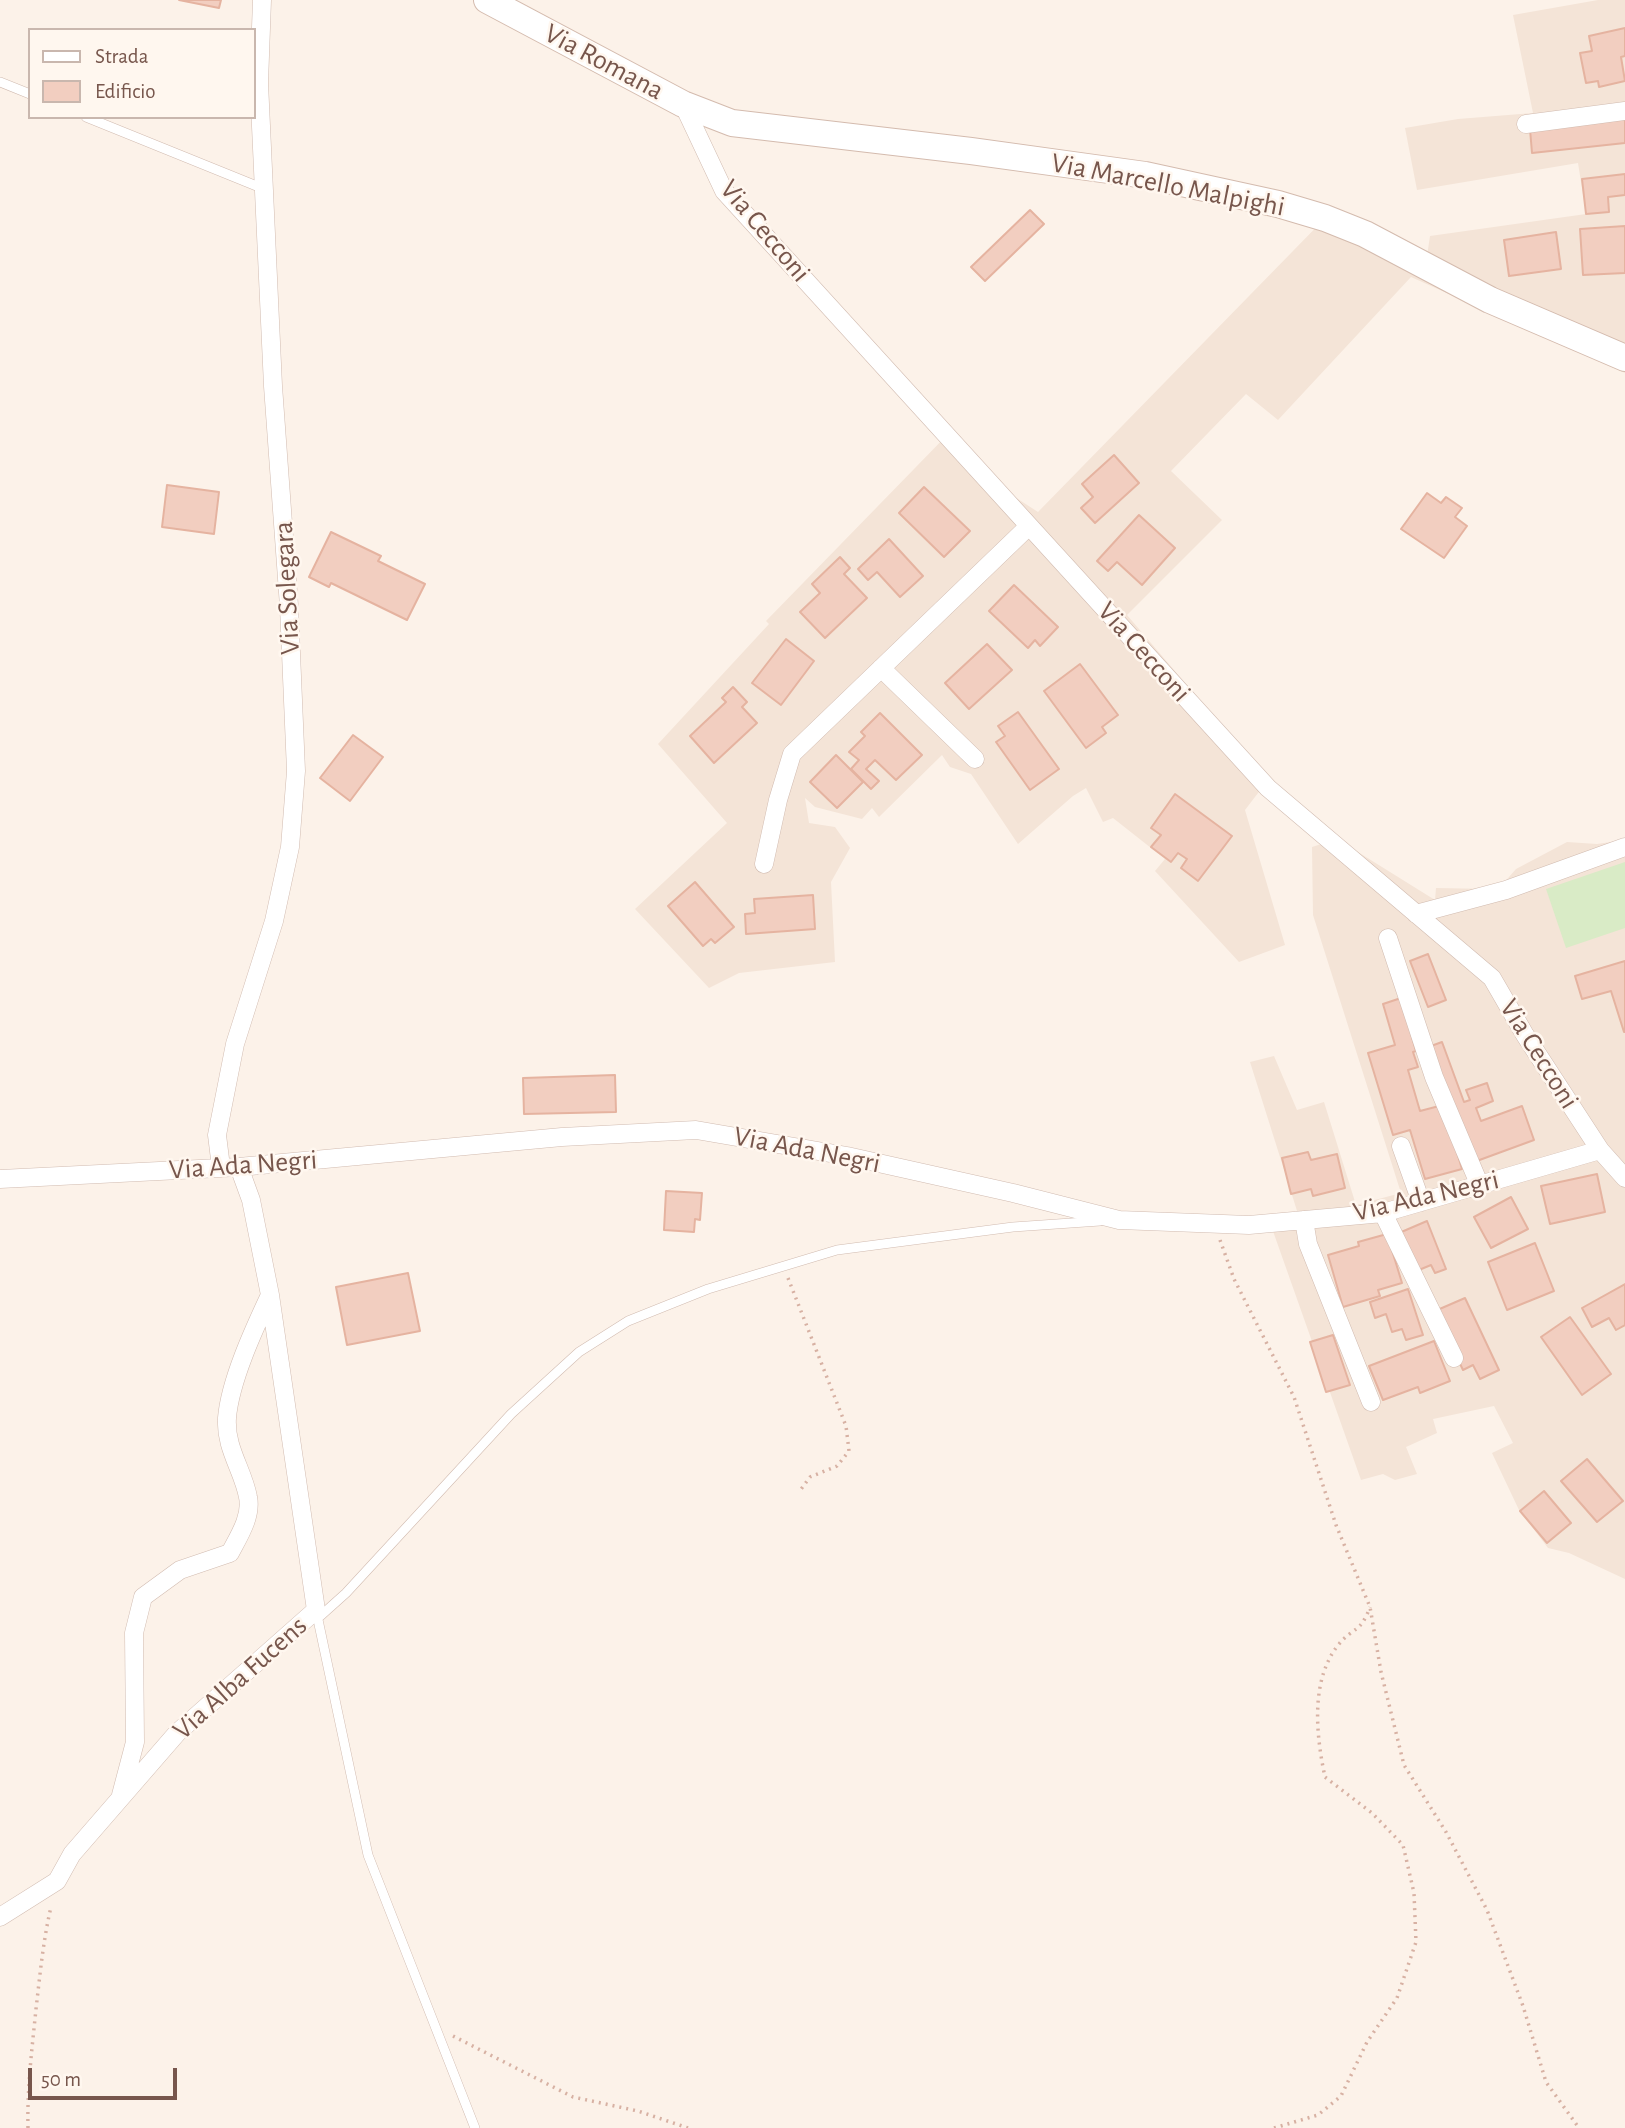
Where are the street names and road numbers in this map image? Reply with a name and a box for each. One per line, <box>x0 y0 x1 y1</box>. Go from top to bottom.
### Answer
street label: Via Romana <box>538 17 670 107</box>
street label: Via Marcello Malpighi <box>1048 146 1288 224</box>
street label: Via Cecconi <box>713 173 817 289</box>
street label: Via Solegara <box>267 520 307 656</box>
street label: Via Cecconi <box>1090 595 1198 709</box>
street label: Via Cecconi <box>1492 993 1586 1115</box>
street label: Via Ada Negri <box>731 1119 883 1181</box>
street label: Via Ada Negri <box>168 1143 318 1187</box>
street label: Via Ada Negri <box>1350 1163 1502 1229</box>
street label: Via Alba Fucens <box>166 1609 314 1747</box>

